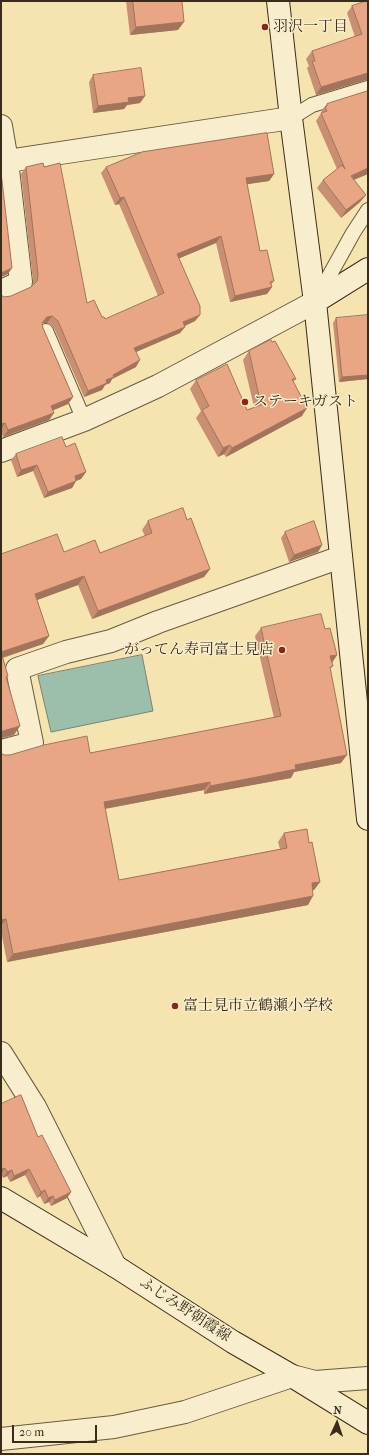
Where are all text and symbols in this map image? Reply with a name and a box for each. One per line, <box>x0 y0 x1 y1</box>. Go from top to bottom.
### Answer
place label: 羽沢一丁目 <box>273 18 348 36</box>
marker: 羽沢一丁目 <box>260 22 270 32</box>
place label: ステーキガスト <box>253 393 358 411</box>
marker: ステーキガスト <box>240 397 250 407</box>
place label: がってん寿司富士見店 <box>124 641 274 659</box>
marker: がってん寿司富士見店 <box>277 645 287 655</box>
place label: 富士見市立鶴瀬小学校 <box>183 997 333 1015</box>
marker: 富士見市立鶴瀬小学校 <box>170 1001 180 1011</box>
street label: ふじみ野朝霞線 <box>136 1274 234 1346</box>
north arrow <box>317 1403 357 1443</box>
text: N <box>333 1404 342 1417</box>
scale bar <box>14 1417 99 1443</box>
text: 20 m <box>19 1425 44 1439</box>

